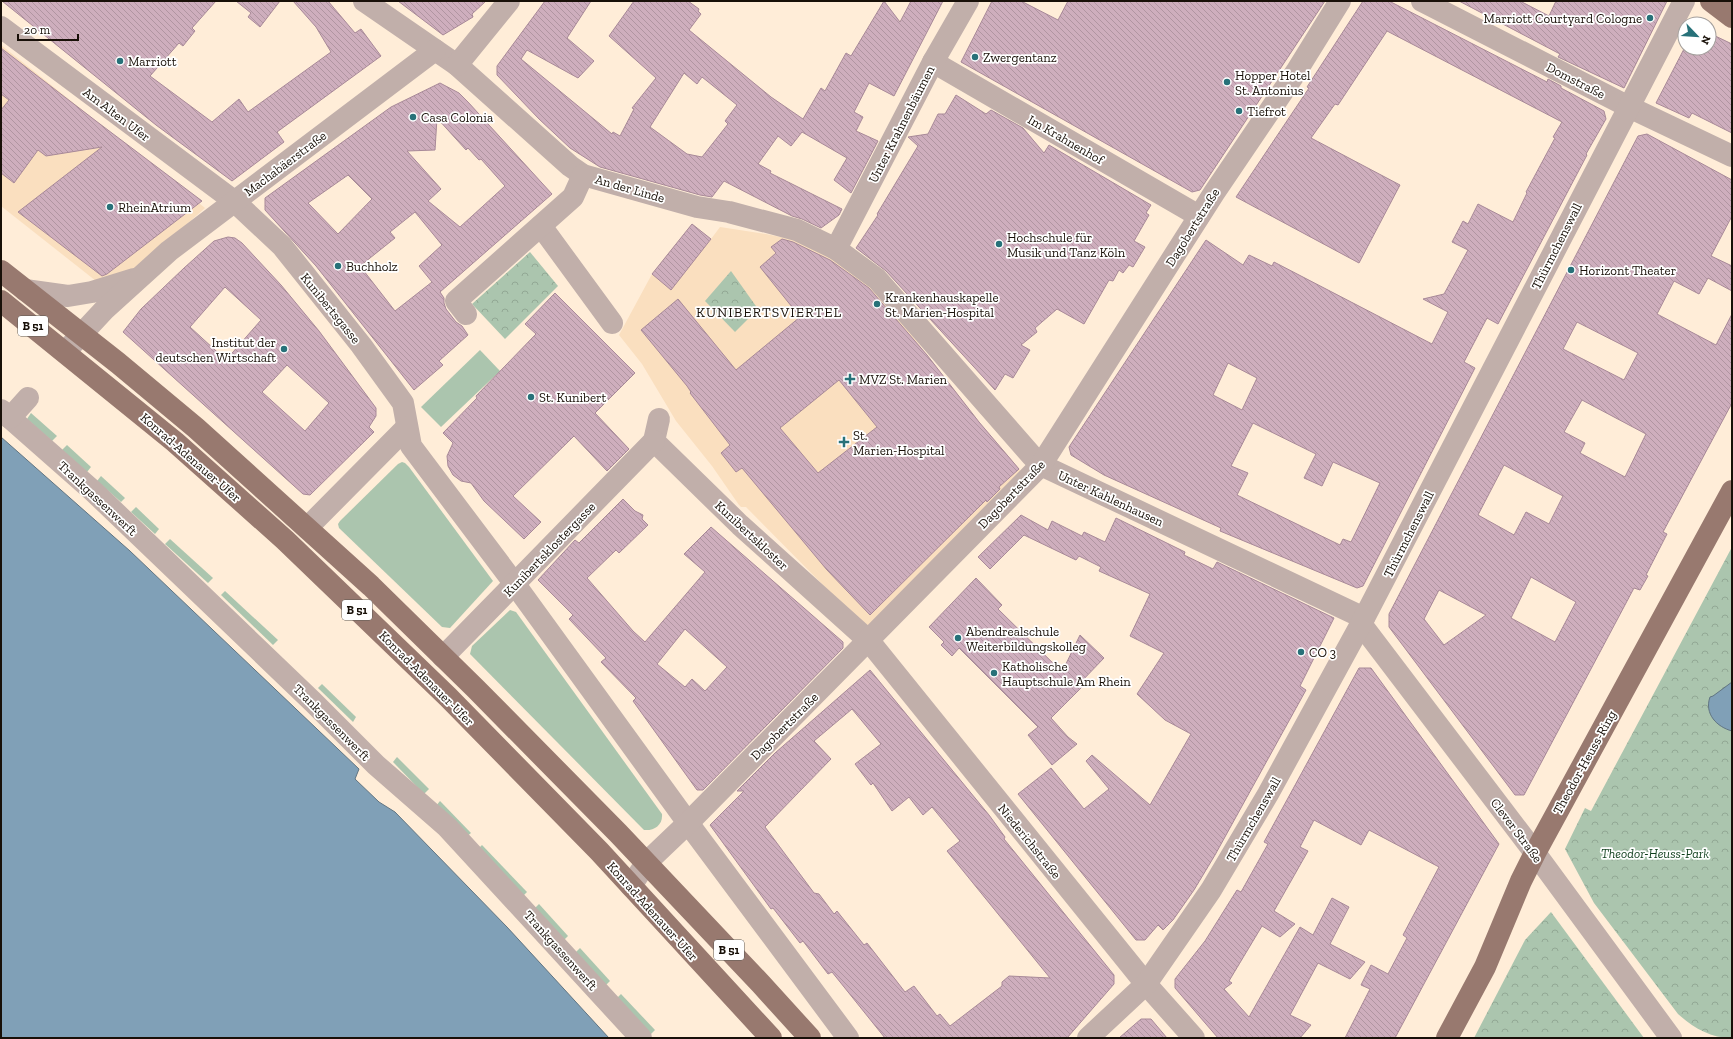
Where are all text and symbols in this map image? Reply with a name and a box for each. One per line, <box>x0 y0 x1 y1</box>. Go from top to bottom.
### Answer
place label: Marriott Courtyard Cologne <box>1484 11 1642 26</box>
marker: Marriott Courtyard Cologne <box>1645 13 1655 23</box>
scale bar <box>18 16 78 42</box>
north arrow <box>1677 16 1717 56</box>
text: 20 m <box>24 23 51 37</box>
text: N <box>1698 33 1713 47</box>
place label: Zwergentanz <box>983 50 1057 65</box>
marker: Zwergentanz <box>970 52 980 62</box>
place label: Marriott <box>128 54 177 69</box>
marker: Marriott <box>115 56 125 66</box>
street label: Domstraße <box>1544 59 1608 102</box>
street label: Unter Krahnenbäumen <box>865 63 938 185</box>
place label: Hopper Hotel St. Antonius <box>1235 68 1311 98</box>
marker: Hopper Hotel St. Antonius <box>1222 77 1232 87</box>
street label: Am Alten Ufer <box>80 84 153 144</box>
place label: Tiefrot <box>1247 104 1286 119</box>
marker: Tiefrot <box>1234 106 1244 116</box>
place label: Casa Colonia <box>421 110 494 125</box>
marker: Casa Colonia <box>408 112 418 122</box>
street label: Im Krahnenhof <box>1025 112 1107 168</box>
street label: Machabäerstraße <box>241 128 329 199</box>
street label: An der Linde <box>593 171 666 206</box>
street label: Dagobertstraße <box>1162 185 1222 269</box>
place label: RheinAtrium <box>118 200 192 215</box>
street label: Thürmchenswall <box>1528 200 1585 292</box>
marker: RheinAtrium <box>105 202 115 212</box>
place label: Hochschule für Musik und Tanz Köln <box>1007 230 1126 260</box>
marker: Hochschule für Musik und Tanz Köln <box>994 239 1004 249</box>
place label: Buchholz <box>346 259 398 274</box>
marker: Buchholz <box>333 261 343 271</box>
place label: Horizont Theater <box>1579 263 1676 278</box>
marker: Horizont Theater <box>1566 265 1576 275</box>
street label: Kunibertsgasse <box>298 270 364 347</box>
place label: Krankenhauskapelle St. Marien-Hospital <box>885 290 999 320</box>
marker: Krankenhauskapelle St. Marien-Hospital <box>872 299 882 309</box>
district label: KUNIBERTSVIERTEL <box>696 304 842 321</box>
road number: B 51 <box>18 316 48 336</box>
place label: Institut der deutschen Wirtschaft <box>156 335 276 365</box>
marker: Institut der deutschen Wirtschaft <box>279 344 289 354</box>
place label: MVZ St. Marien <box>859 372 948 387</box>
marker: MVZ St. Marien <box>844 373 856 385</box>
place label: St. Kunibert <box>539 390 607 405</box>
marker: St. Kunibert <box>526 392 536 402</box>
street label: Konrad-Adenauer-Ufer <box>137 410 244 505</box>
place label: St. Marien-Hospital <box>853 428 945 458</box>
marker: St. Marien-Hospital <box>838 436 850 448</box>
street label: Dagobertstraße <box>975 457 1048 532</box>
street label: Trankgassenwerft <box>55 458 140 539</box>
street label: Unter Kahlenhausen <box>1056 467 1166 530</box>
street label: Thürmchenswall <box>1380 488 1437 580</box>
street label: Kunibertskloster <box>712 498 791 573</box>
street label: Kunibertsklostergasse <box>500 499 598 600</box>
road number: B 51 <box>342 600 372 620</box>
place label: Abendrealschule Weiterbildungskolleg <box>966 624 1086 654</box>
street label: Konrad-Adenauer-Ufer <box>376 628 477 729</box>
marker: Abendrealschule Weiterbildungskolleg <box>953 633 963 643</box>
place label: CO 3 <box>1309 645 1336 660</box>
marker: CO 3 <box>1296 647 1306 657</box>
place label: Katholische Hauptschule Am Rhein <box>1002 659 1131 689</box>
marker: Katholische Hauptschule Am Rhein <box>989 668 999 678</box>
street label: Trankgassenwerft <box>290 681 373 764</box>
street label: Dagobertstraße <box>747 689 821 763</box>
street label: Theodor-Heuss-Ring <box>1550 708 1619 817</box>
street label: Thürmchenswall <box>1223 774 1284 864</box>
street label: Clever Straße <box>1488 795 1546 865</box>
street label: Niederichstraße <box>995 801 1064 882</box>
park label: Theodor-Heuss-Park <box>1601 846 1709 861</box>
street label: Konrad-Adenauer-Ufer <box>604 859 701 964</box>
street label: Trankgassenwerft <box>521 907 600 993</box>
road number: B 51 <box>714 940 744 960</box>

